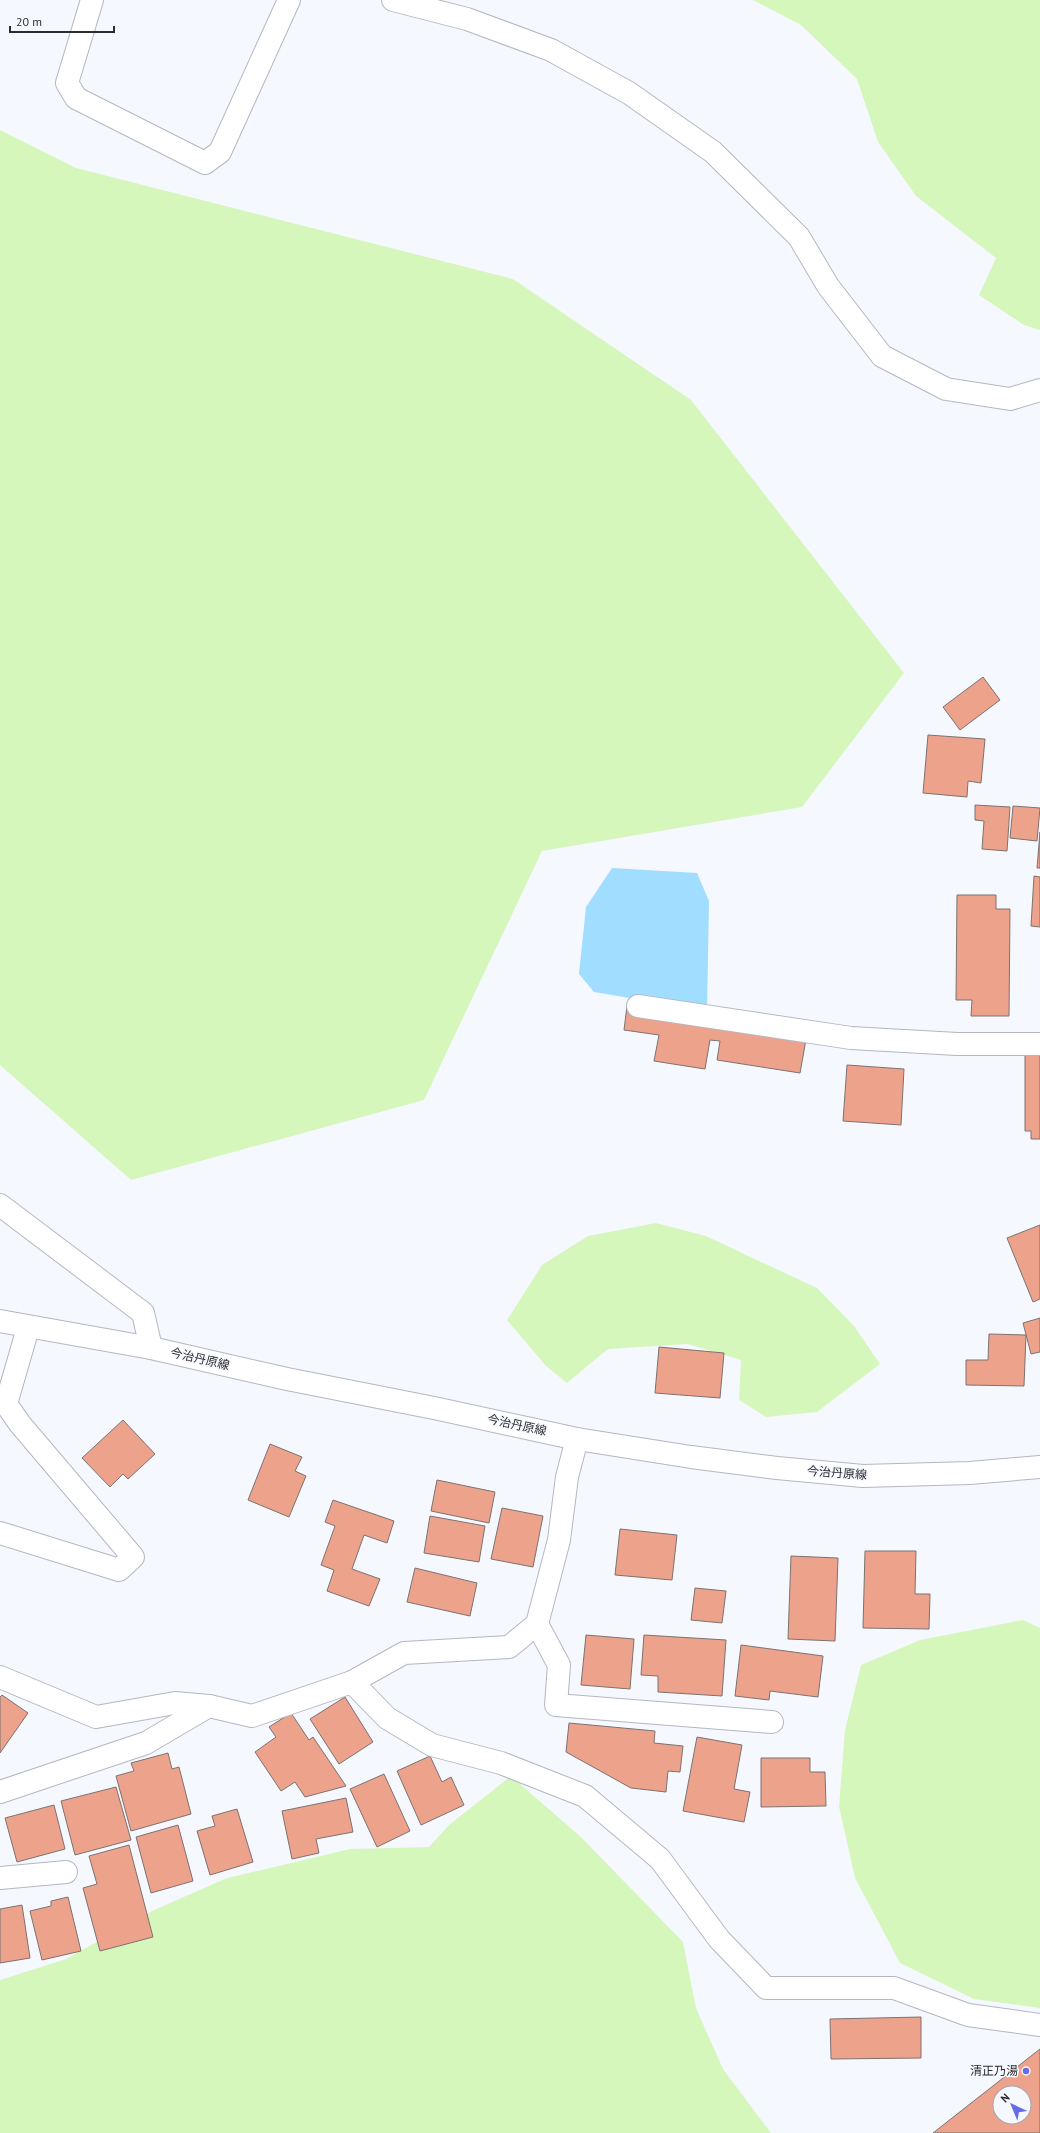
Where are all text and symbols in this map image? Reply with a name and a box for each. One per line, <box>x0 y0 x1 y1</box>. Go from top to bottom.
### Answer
scale bar <box>10 8 114 34</box>
text: 20 m <box>16 14 42 29</box>
street label: 今治丹原線 <box>169 1344 231 1373</box>
street label: 今治丹原線 <box>486 1411 548 1438</box>
street label: 今治丹原線 <box>807 1463 867 1482</box>
place label: 清正乃湯 <box>970 2063 1018 2078</box>
marker: 清正乃湯 <box>1021 2066 1031 2076</box>
north arrow <box>992 2085 1032 2125</box>
text: N <box>998 2090 1013 2105</box>

